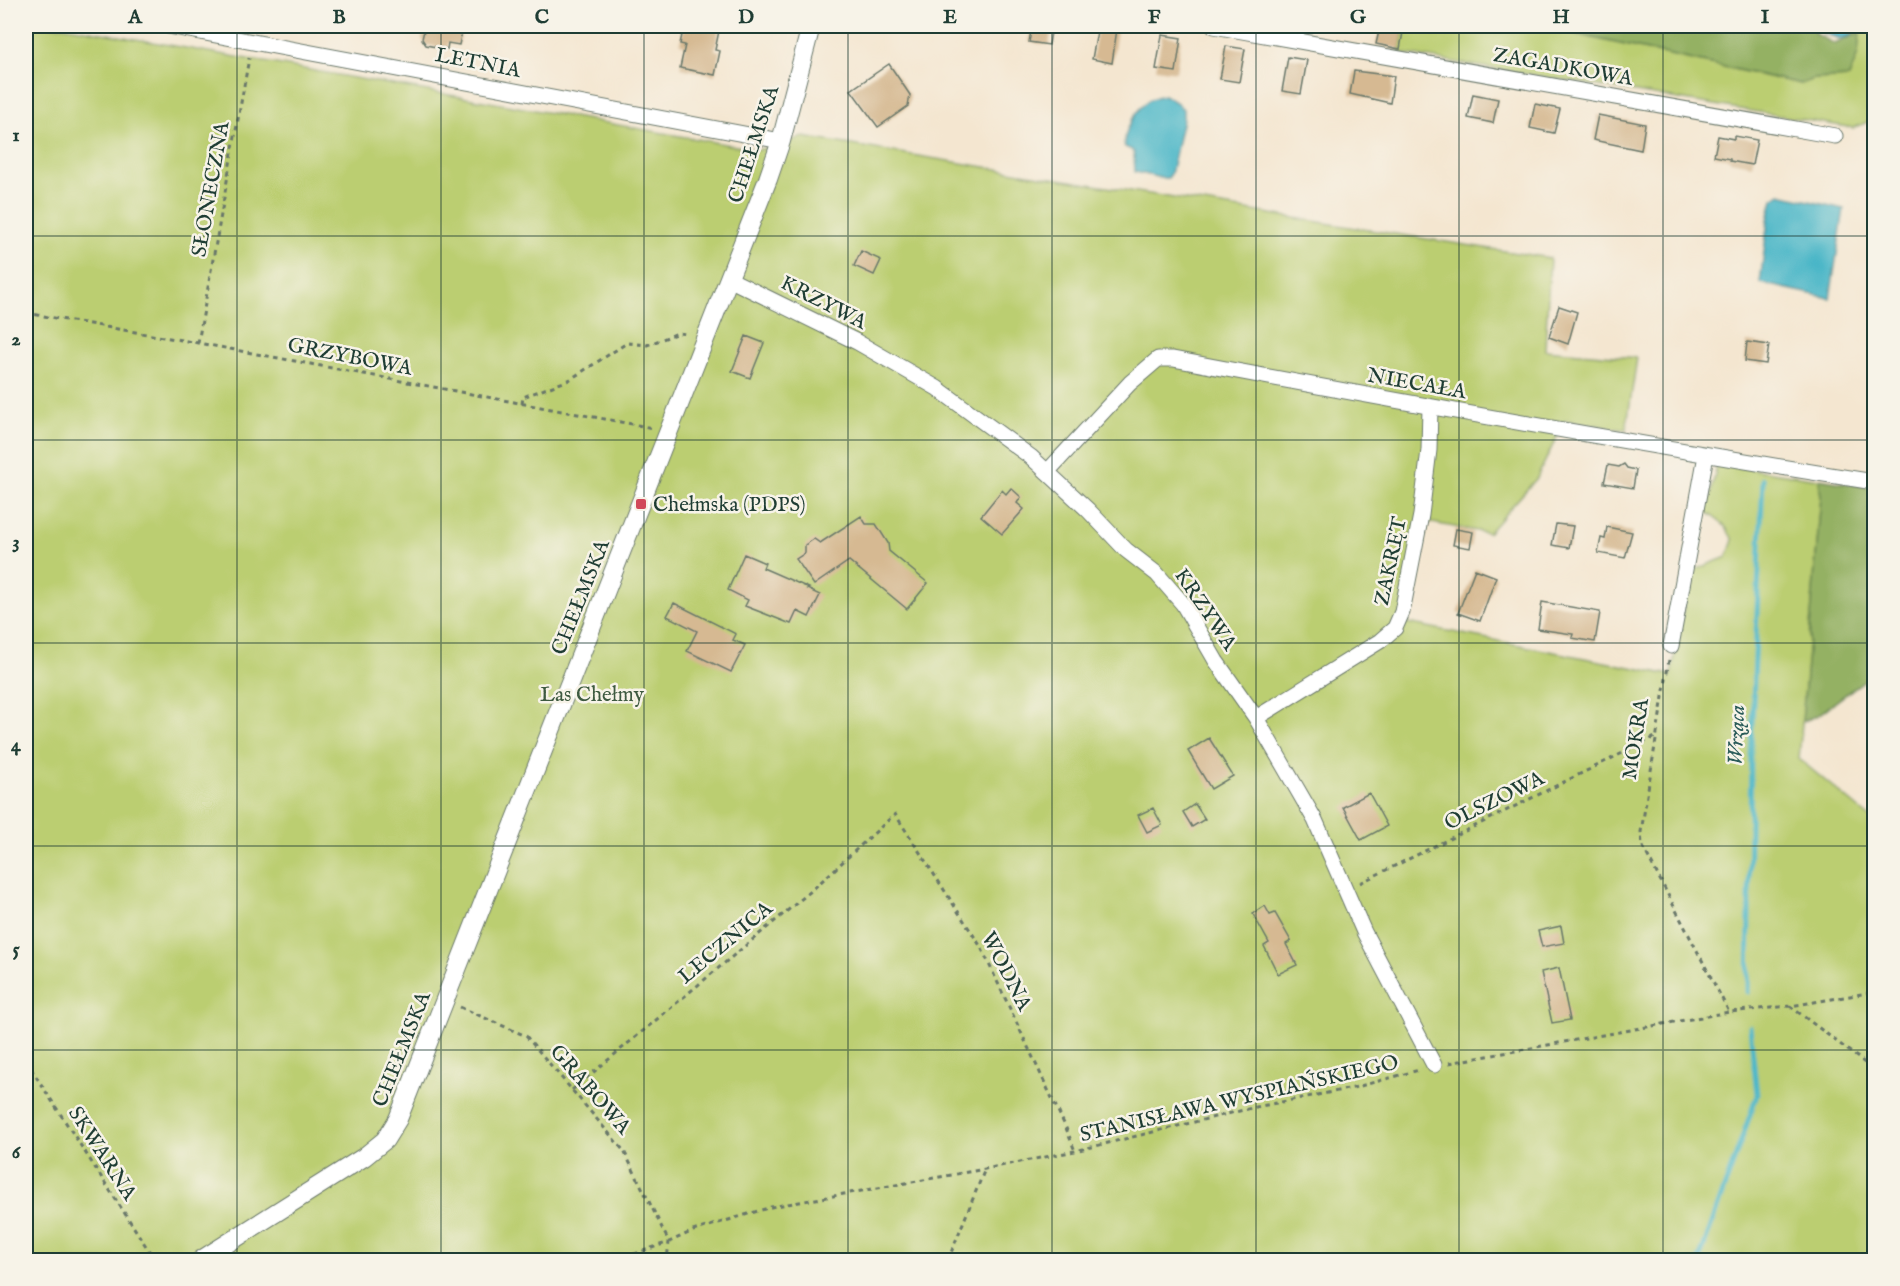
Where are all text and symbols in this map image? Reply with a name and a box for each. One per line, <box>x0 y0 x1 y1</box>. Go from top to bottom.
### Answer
text: A <box>127 5 143 30</box>
text: B <box>332 5 346 30</box>
text: C <box>535 5 549 30</box>
text: D <box>738 5 754 30</box>
text: E <box>943 5 957 30</box>
text: F <box>1148 5 1161 30</box>
text: G <box>1350 5 1367 30</box>
text: H <box>1552 5 1570 30</box>
text: I <box>1761 5 1770 30</box>
street label: LETNIA <box>433 42 523 85</box>
street label: ZAGADKOWA <box>1491 42 1635 93</box>
street label: CHEŁMSKA <box>723 81 786 207</box>
street label: SŁONECZNA <box>186 119 237 259</box>
text: 1 <box>12 123 20 148</box>
street label: KRZYWA <box>776 270 872 337</box>
text: 2 <box>11 327 21 352</box>
street label: GRZYBOWA <box>285 332 415 383</box>
street label: NIECAŁA <box>1365 363 1469 407</box>
place label: Chełmska (PDPS) <box>653 492 806 519</box>
marker: Chełmska (PDPS) <box>634 497 648 511</box>
street label: ZAKRĘT <box>1369 514 1414 608</box>
text: 3 <box>12 530 20 555</box>
street label: CHEŁMSKA <box>546 535 617 659</box>
street label: KRZYWA <box>1167 564 1243 657</box>
park label: Las Chełmy <box>540 682 645 709</box>
street label: MOKRA <box>1617 696 1656 782</box>
water label: Wrząca <box>1722 704 1752 766</box>
text: 4 <box>11 733 22 758</box>
street label: OLSZOWA <box>1440 765 1550 837</box>
street label: LECZNICA <box>673 895 779 991</box>
street label: WODNA <box>974 927 1037 1017</box>
text: 5 <box>12 937 20 962</box>
street label: CHEŁMSKA <box>367 987 438 1111</box>
street label: GRABOWA <box>543 1039 637 1141</box>
street label: STANISŁAWA WYSPIAŃSKIEGO <box>1077 1049 1401 1149</box>
street label: SKWARNA <box>61 1102 143 1207</box>
text: 6 <box>12 1140 22 1165</box>

